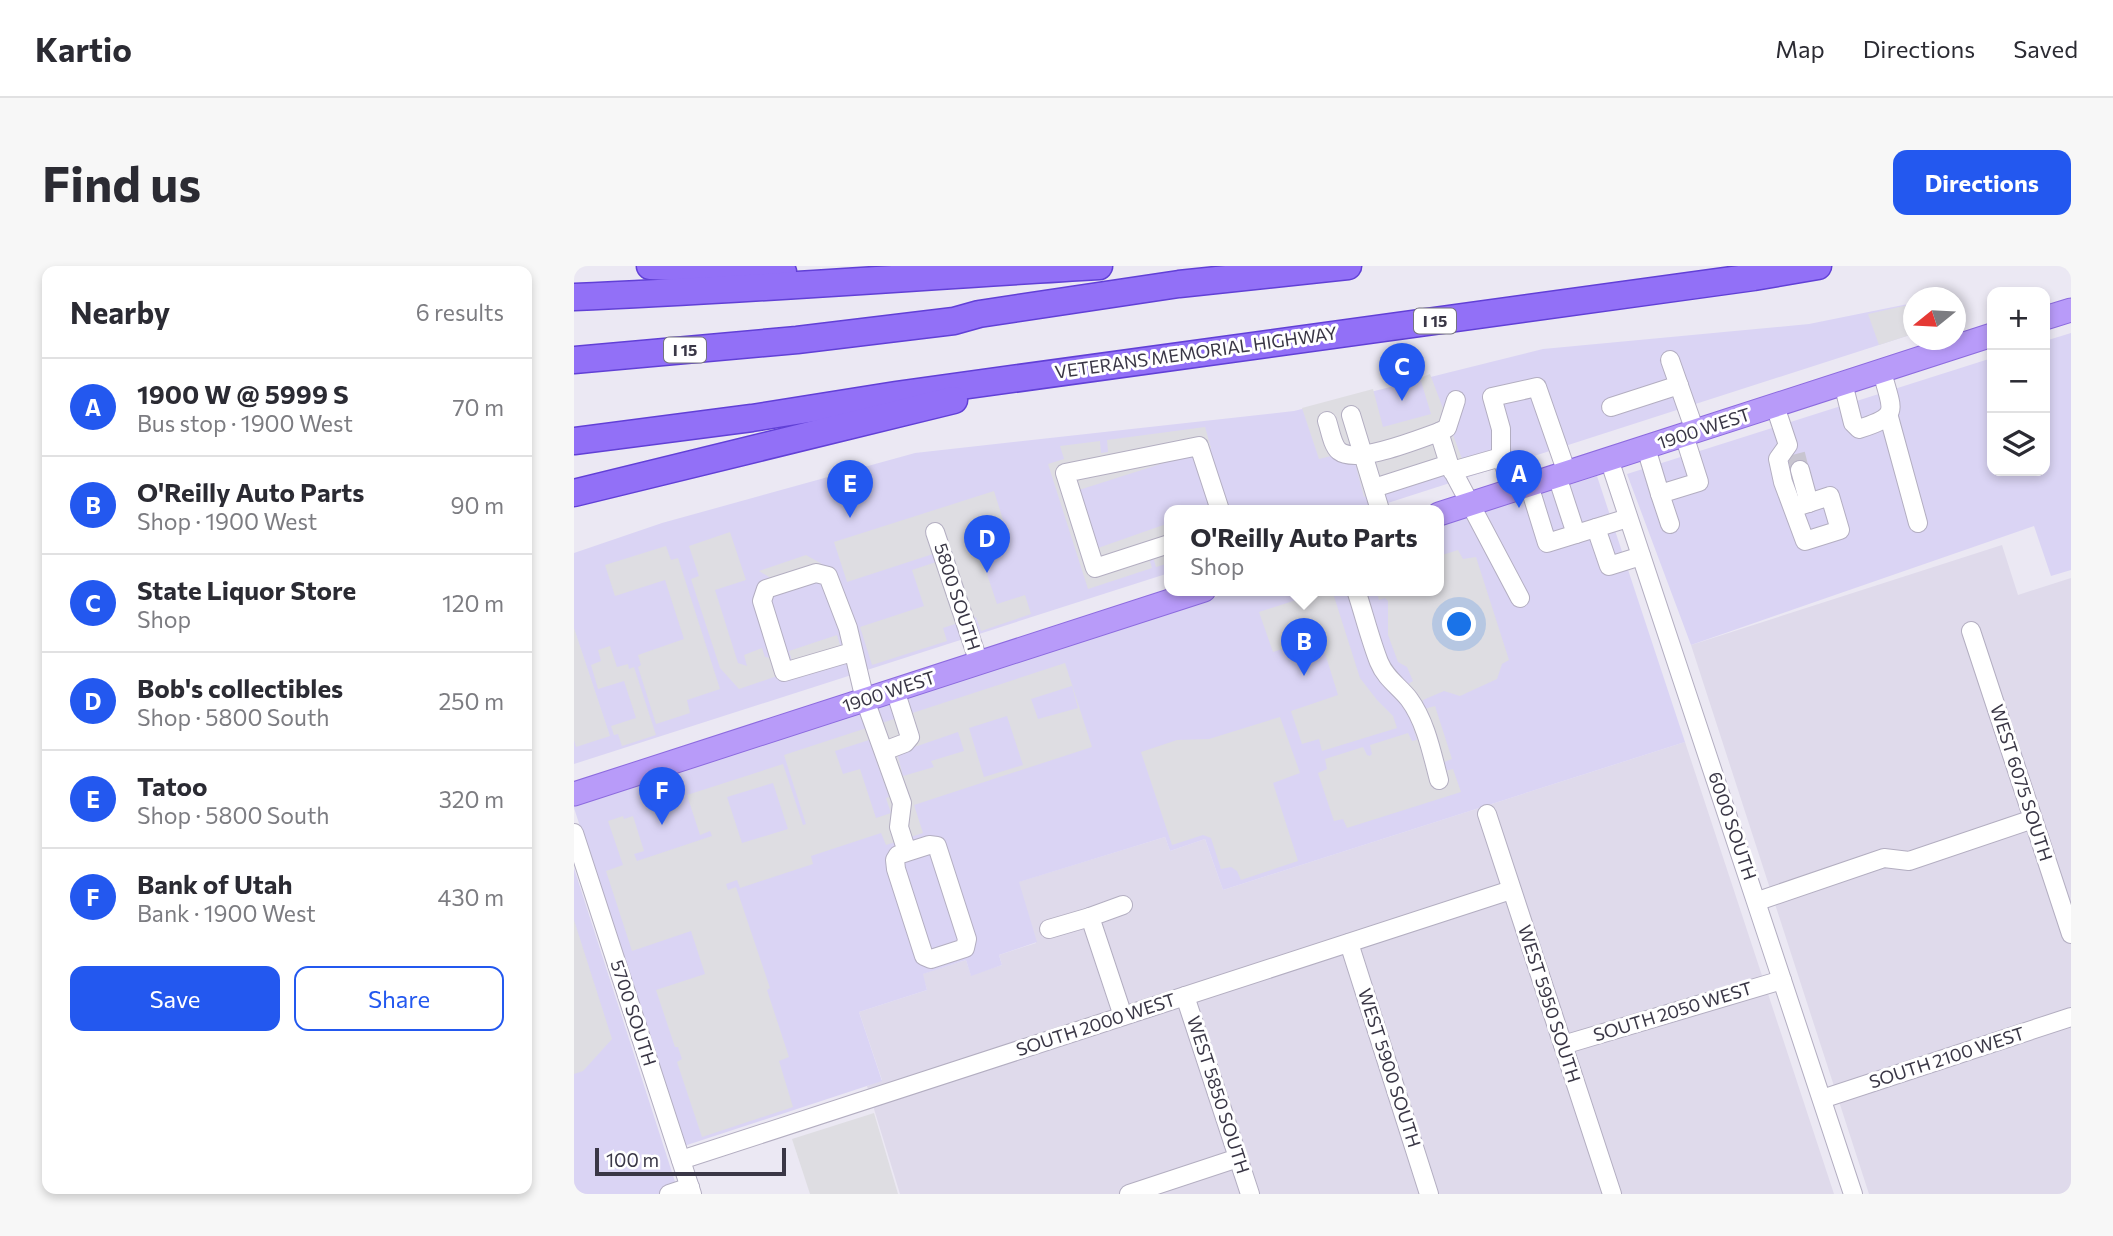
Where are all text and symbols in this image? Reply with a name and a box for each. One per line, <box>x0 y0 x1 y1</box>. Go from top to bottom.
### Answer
text: Kartio <box>35 28 132 69</box>
text: Map <box>1775 34 1825 63</box>
text: Directions <box>1863 34 1975 63</box>
text: Saved <box>2013 34 2078 63</box>
button: Directions <box>1893 150 2071 215</box>
text: Find us <box>42 152 201 212</box>
north arrow <box>1903 287 1966 350</box>
map controls <box>1987 287 2050 476</box>
button: + <box>1987 287 2050 350</box>
text: Nearby <box>70 293 170 330</box>
text: 6 results <box>416 298 504 326</box>
road number: I 15 <box>1414 308 1456 334</box>
street label: VETERANS MEMORIAL HIGHWAY <box>1053 321 1339 383</box>
road number: I 15 <box>664 338 706 362</box>
pin: C <box>1379 343 1425 401</box>
button: − <box>1987 350 2050 413</box>
text: 1900 W @ 5999 S <box>137 378 349 409</box>
text: A <box>85 393 101 421</box>
text: 70 m <box>452 393 504 421</box>
street label: 1900 WEST <box>1654 403 1753 453</box>
text: Bus stop · 1900 West <box>137 409 353 437</box>
button: layers <box>1987 413 2050 476</box>
pin: A <box>1496 450 1542 508</box>
pin: E <box>827 460 873 518</box>
text: O'Reilly Auto Parts <box>137 476 364 507</box>
text: B <box>85 491 101 519</box>
text: 90 m <box>451 491 504 519</box>
popup <box>1164 505 1444 596</box>
text: Shop · 1900 West <box>137 507 317 535</box>
pin: D <box>964 515 1010 573</box>
text: O'Reilly Auto Parts <box>1190 521 1418 552</box>
street label: 5800 SOUTH <box>930 540 986 653</box>
text: Shop <box>1190 552 1244 580</box>
text: State Liquor Store <box>137 574 356 605</box>
text: C <box>85 589 101 617</box>
text: 120 m <box>442 589 504 617</box>
text: Shop <box>137 605 191 633</box>
your location <box>1442 607 1476 641</box>
pin: B <box>1281 618 1327 676</box>
street label: 1900 WEST <box>839 666 938 716</box>
text: Bob's collectibles <box>137 672 343 703</box>
text: D <box>85 687 101 715</box>
text: 250 m <box>439 687 504 715</box>
street label: WEST 6075 SOUTH <box>1986 701 2058 864</box>
text: Shop · 5800 South <box>137 703 330 731</box>
pin: F <box>639 767 685 825</box>
street label: 6000 SOUTH <box>1704 769 1762 883</box>
text: Tatoo <box>137 770 208 801</box>
text: E <box>86 785 100 813</box>
text: 320 m <box>439 785 504 813</box>
text: Shop · 5800 South <box>137 801 330 829</box>
text: Bank of Utah <box>137 868 293 899</box>
text: F <box>86 883 100 911</box>
text: 430 m <box>438 883 504 911</box>
text: Bank · 1900 West <box>137 899 316 927</box>
street label: WEST 5950 SOUTH <box>1514 922 1586 1085</box>
street label: 5700 SOUTH <box>606 957 661 1068</box>
button: Save <box>70 966 280 1031</box>
button: Share <box>294 966 504 1031</box>
street label: SOUTH 2050 WEST <box>1591 976 1755 1046</box>
street label: WEST 5900 SOUTH <box>1354 985 1426 1150</box>
street label: SOUTH 2000 WEST <box>1013 988 1178 1060</box>
street label: WEST 5850 SOUTH <box>1183 1013 1255 1176</box>
street label: SOUTH 2100 WEST <box>1866 1021 2027 1093</box>
scale bar <box>595 1145 786 1177</box>
text: 100 m <box>606 1148 659 1171</box>

